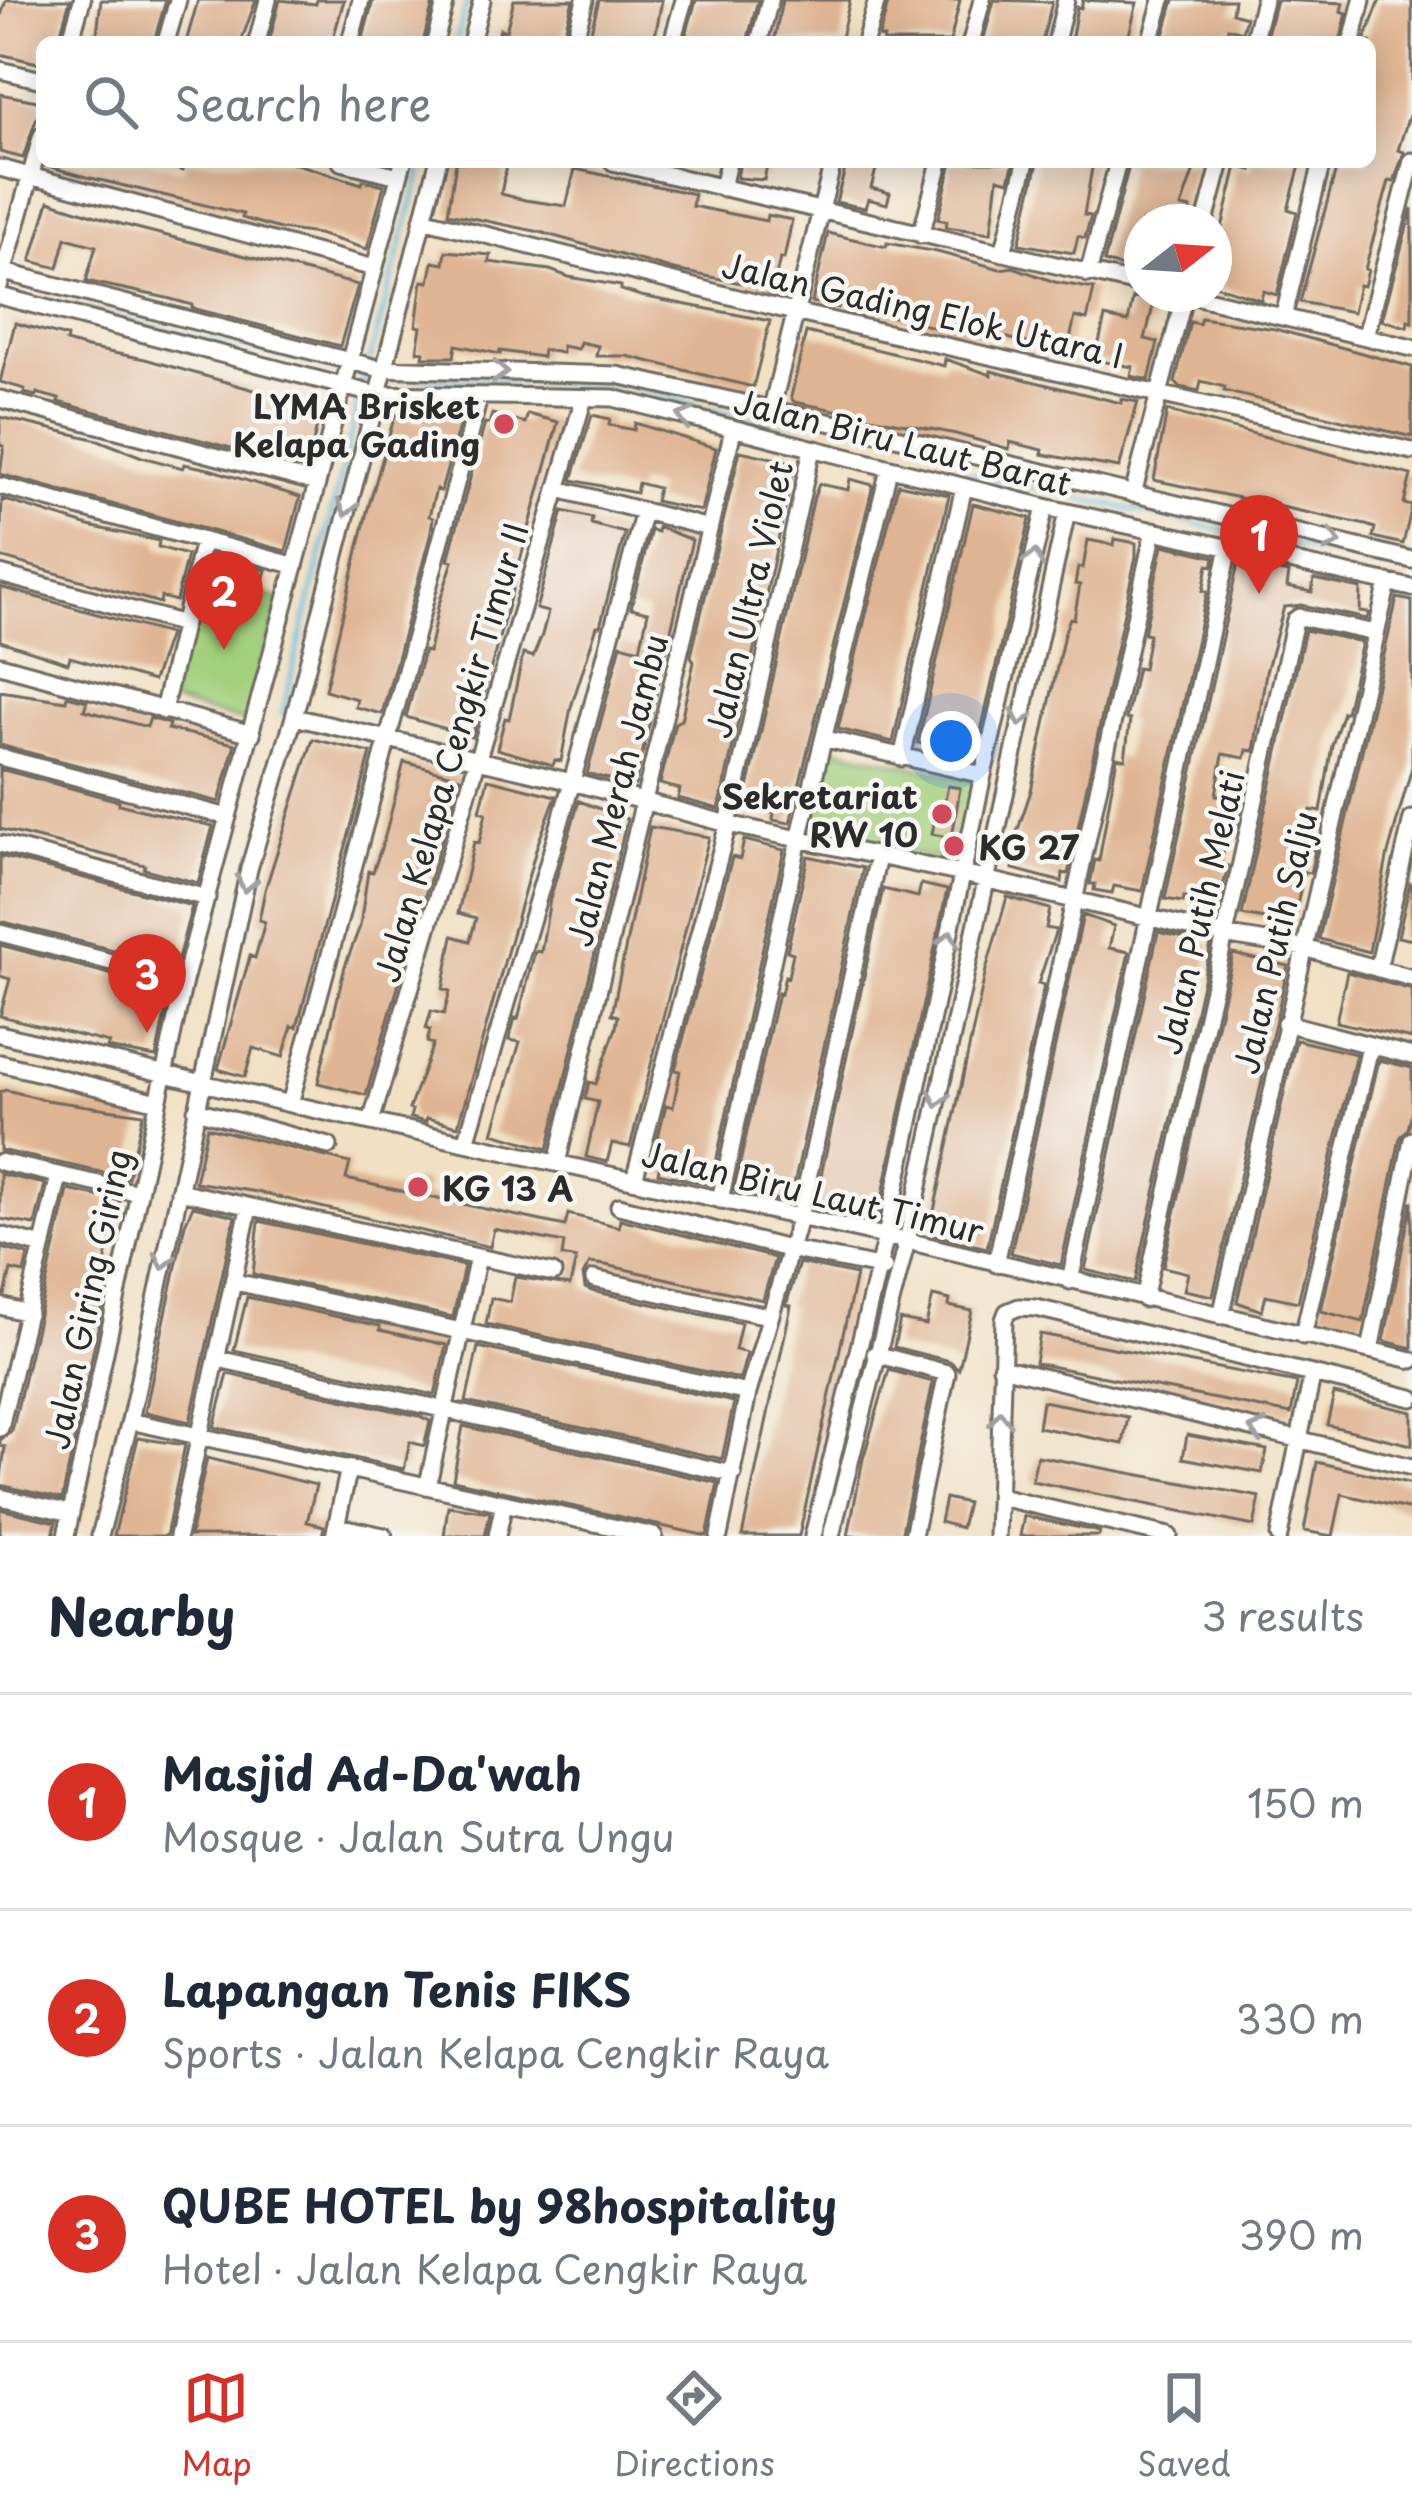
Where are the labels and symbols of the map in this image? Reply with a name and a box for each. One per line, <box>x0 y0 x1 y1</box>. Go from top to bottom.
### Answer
north arrow <box>1124 204 1232 312</box>
street label: Jalan Gading Elok Utara I <box>718 239 1128 379</box>
one-way arrow <box>491 358 510 384</box>
street label: Jalan Biru Laut Barat <box>729 375 1077 507</box>
place label: LYMA Brisket Kelapa Gading <box>233 380 480 468</box>
one-way arrow <box>675 407 696 432</box>
marker: LYMA Brisket Kelapa Gading <box>491 411 517 437</box>
street label: Jalan Ultra Violet <box>692 455 804 743</box>
pin: 1 <box>1220 495 1298 594</box>
one-way arrow <box>336 497 361 517</box>
street label: Jalan Kelapa Cengkir Timur II <box>360 517 540 987</box>
one-way arrow <box>1322 527 1343 552</box>
one-way arrow <box>1020 549 1045 569</box>
pin: 2 <box>185 551 263 650</box>
street label: Jalan Merah Jambu <box>553 628 679 952</box>
one-way arrow <box>1010 707 1035 727</box>
your location <box>921 711 981 771</box>
street label: Jalan Putih Melati <box>1142 765 1256 1059</box>
place label: Sekretariat RW 10 <box>721 770 918 858</box>
marker: Sekretariat RW 10 <box>929 801 955 827</box>
street label: Jalan Putih Salju <box>1219 806 1329 1078</box>
place label: KG 27 <box>978 821 1079 871</box>
marker: KG 27 <box>941 833 967 859</box>
one-way arrow <box>234 874 259 894</box>
one-way arrow <box>936 929 961 949</box>
pin: 3 <box>108 934 186 1033</box>
one-way arrow <box>926 1088 951 1108</box>
street label: Jalan Biru Laut Timur <box>637 1127 989 1255</box>
street label: Jalan Giring Giring <box>30 1145 142 1453</box>
place label: KG 13 A <box>442 1162 573 1212</box>
marker: KG 13 A <box>405 1174 431 1200</box>
one-way arrow <box>152 1250 178 1270</box>
one-way arrow <box>987 1409 1013 1427</box>
one-way arrow <box>1248 1419 1268 1444</box>

